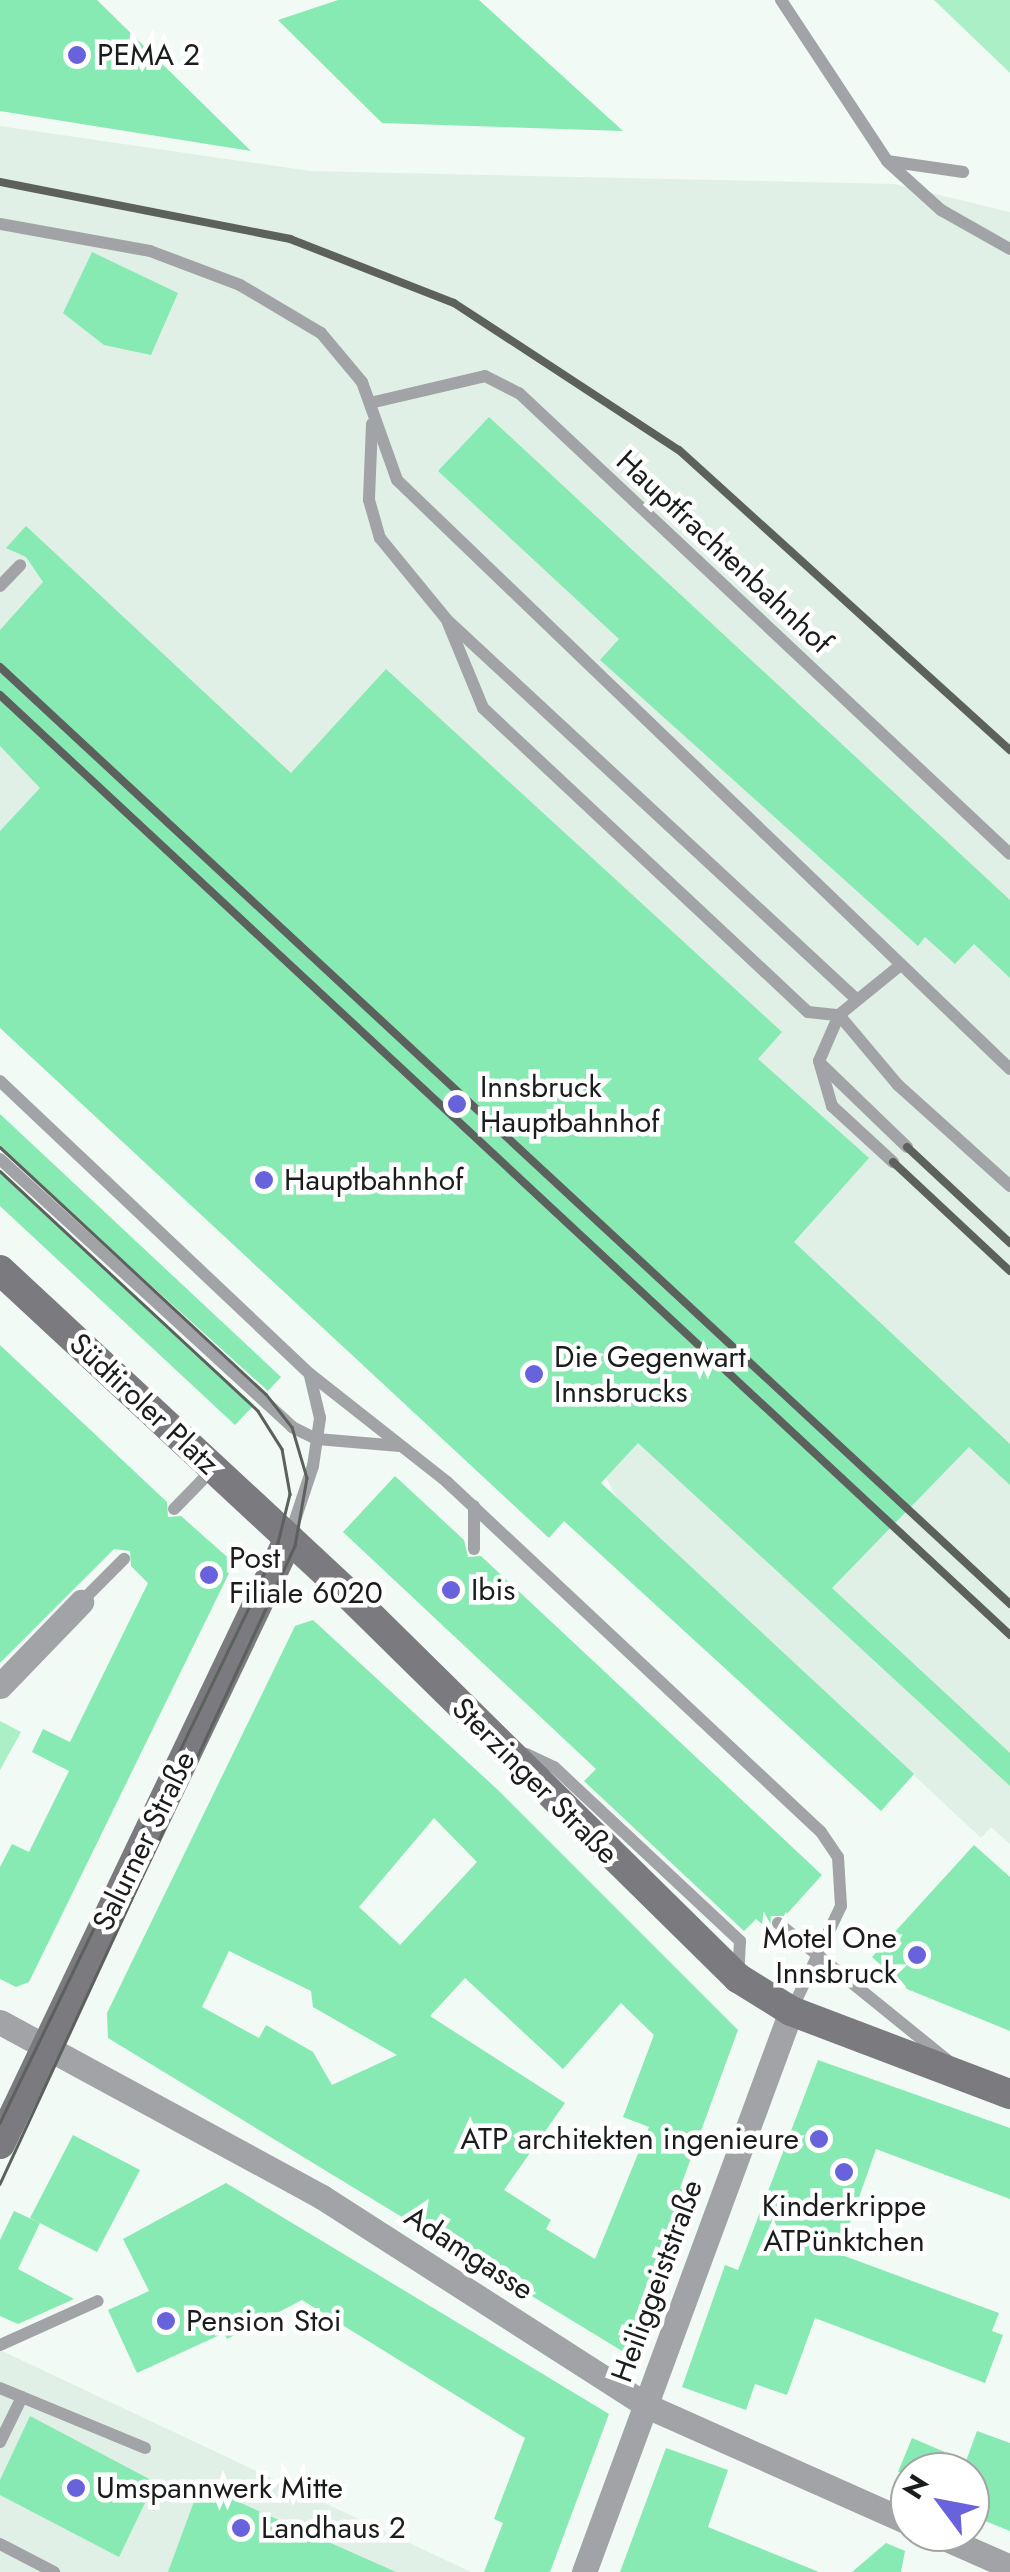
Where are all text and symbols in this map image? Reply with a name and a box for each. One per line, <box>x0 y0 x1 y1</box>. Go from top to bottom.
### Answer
place label: PEMA 2 <box>97 37 200 73</box>
marker: PEMA 2 <box>66 44 88 66</box>
street label: Hauptfrachtenbahnhof <box>609 443 839 661</box>
place label: Innsbruck Hauptbahnhof <box>480 1069 660 1140</box>
marker: Innsbruck Hauptbahnhof <box>444 1091 470 1117</box>
place label: Hauptbahnhof <box>284 1162 464 1198</box>
marker: Hauptbahnhof <box>253 1169 275 1191</box>
street label: Südtiroler Platz <box>62 1326 226 1482</box>
place label: Die Gegenwart Innsbrucks <box>554 1339 746 1410</box>
marker: Die Gegenwart Innsbrucks <box>523 1363 545 1385</box>
place label: Post Filiale 6020 <box>229 1540 383 1610</box>
marker: Post Filiale 6020 <box>198 1564 220 1586</box>
place label: Ibis <box>471 1572 515 1608</box>
marker: Ibis <box>440 1579 462 1601</box>
street label: Sterzinger Straße <box>444 1690 626 1872</box>
street label: Salurner Straße <box>85 1745 203 1937</box>
place label: Motel One Innsbruck <box>763 1920 897 1990</box>
marker: Motel One Innsbruck <box>906 1944 928 1966</box>
place label: ATP architekten ingenieure <box>460 2121 799 2157</box>
marker: ATP architekten ingenieure <box>808 2128 830 2150</box>
marker: Kinderkrippe ATPünktchen <box>833 2161 855 2183</box>
street label: Heiliggeiststraße <box>604 2175 710 2387</box>
place label: Kinderkrippe ATPünktchen <box>762 2188 926 2258</box>
street label: Adamgasse <box>398 2198 540 2308</box>
place label: Pension Stoi <box>186 2303 342 2339</box>
marker: Pension Stoi <box>155 2310 177 2332</box>
north arrow <box>890 2452 990 2552</box>
text: N <box>893 2467 939 2507</box>
place label: Umspannwerk Mitte <box>96 2470 343 2506</box>
marker: Umspannwerk Mitte <box>65 2477 87 2499</box>
place label: Landhaus 2 <box>261 2510 406 2546</box>
marker: Landhaus 2 <box>230 2517 252 2539</box>

